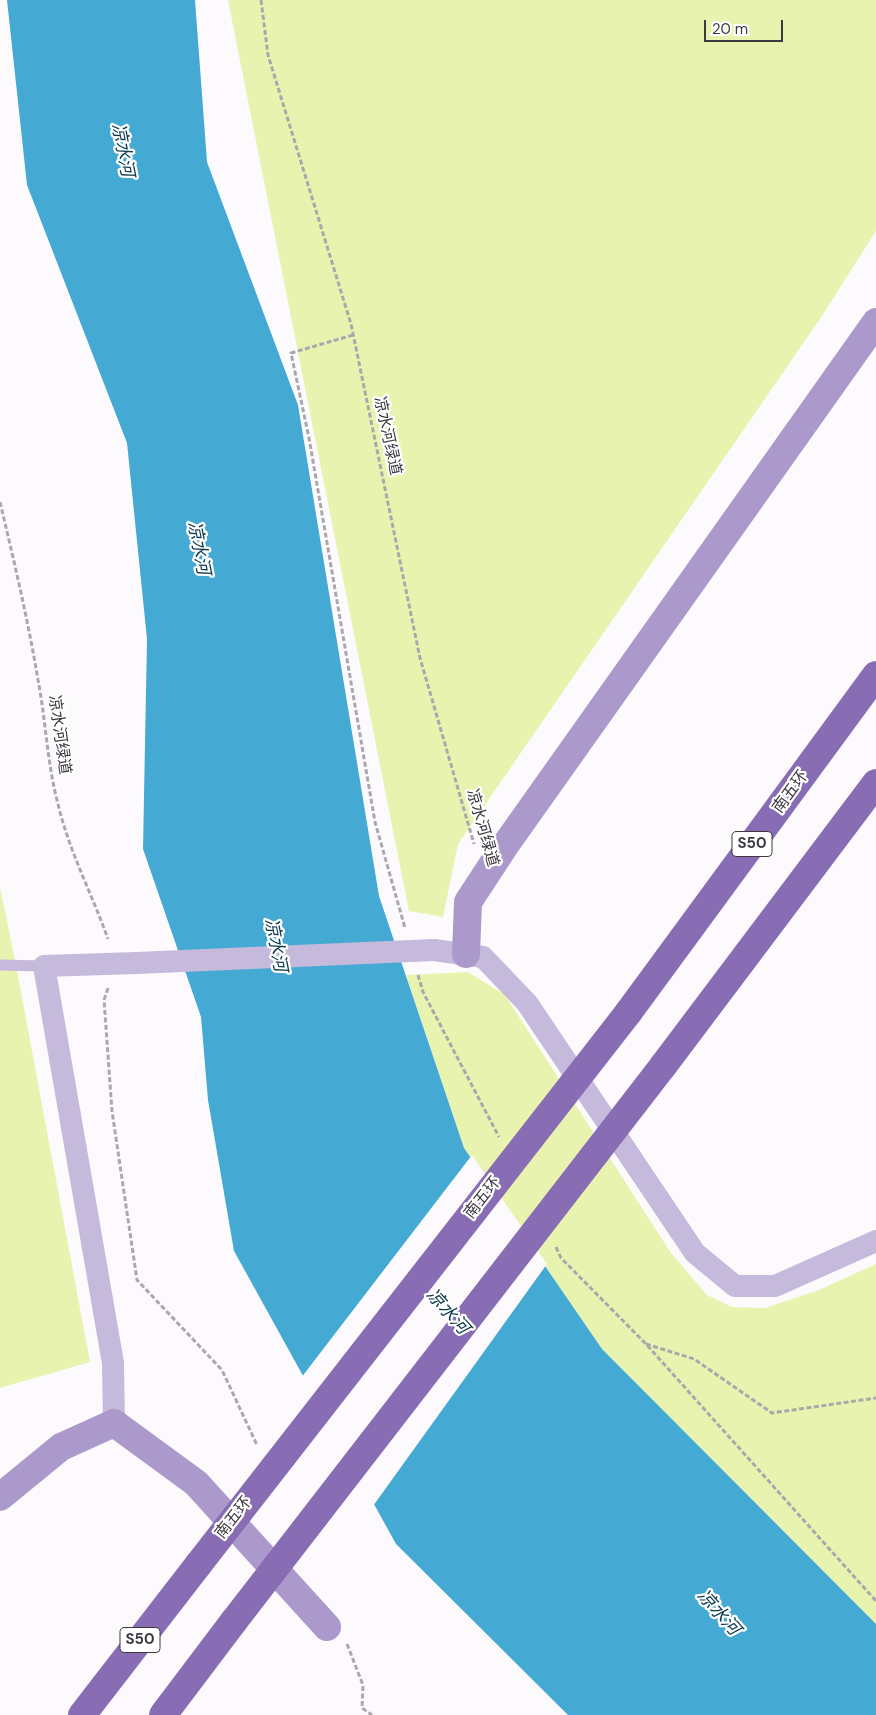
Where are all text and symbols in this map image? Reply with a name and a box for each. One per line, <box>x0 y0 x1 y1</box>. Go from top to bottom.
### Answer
scale bar <box>706 10 785 42</box>
text: 20 m <box>712 19 748 39</box>
water label: 凉水河 <box>106 121 138 179</box>
street label: 凉水河绿道 <box>369 395 405 477</box>
water label: 凉水河 <box>182 519 214 577</box>
street label: 凉水河绿道 <box>44 694 74 776</box>
street label: 南五环 <box>769 767 813 817</box>
street label: 凉水河绿道 <box>462 787 502 869</box>
road number: S50 <box>732 832 772 856</box>
water label: 凉水河 <box>259 916 291 974</box>
street label: 南五环 <box>461 1173 505 1223</box>
water label: 凉水河 <box>421 1285 473 1339</box>
street label: 南五环 <box>212 1493 256 1543</box>
water label: 凉水河 <box>692 1586 744 1640</box>
road number: S50 <box>120 1628 160 1652</box>

